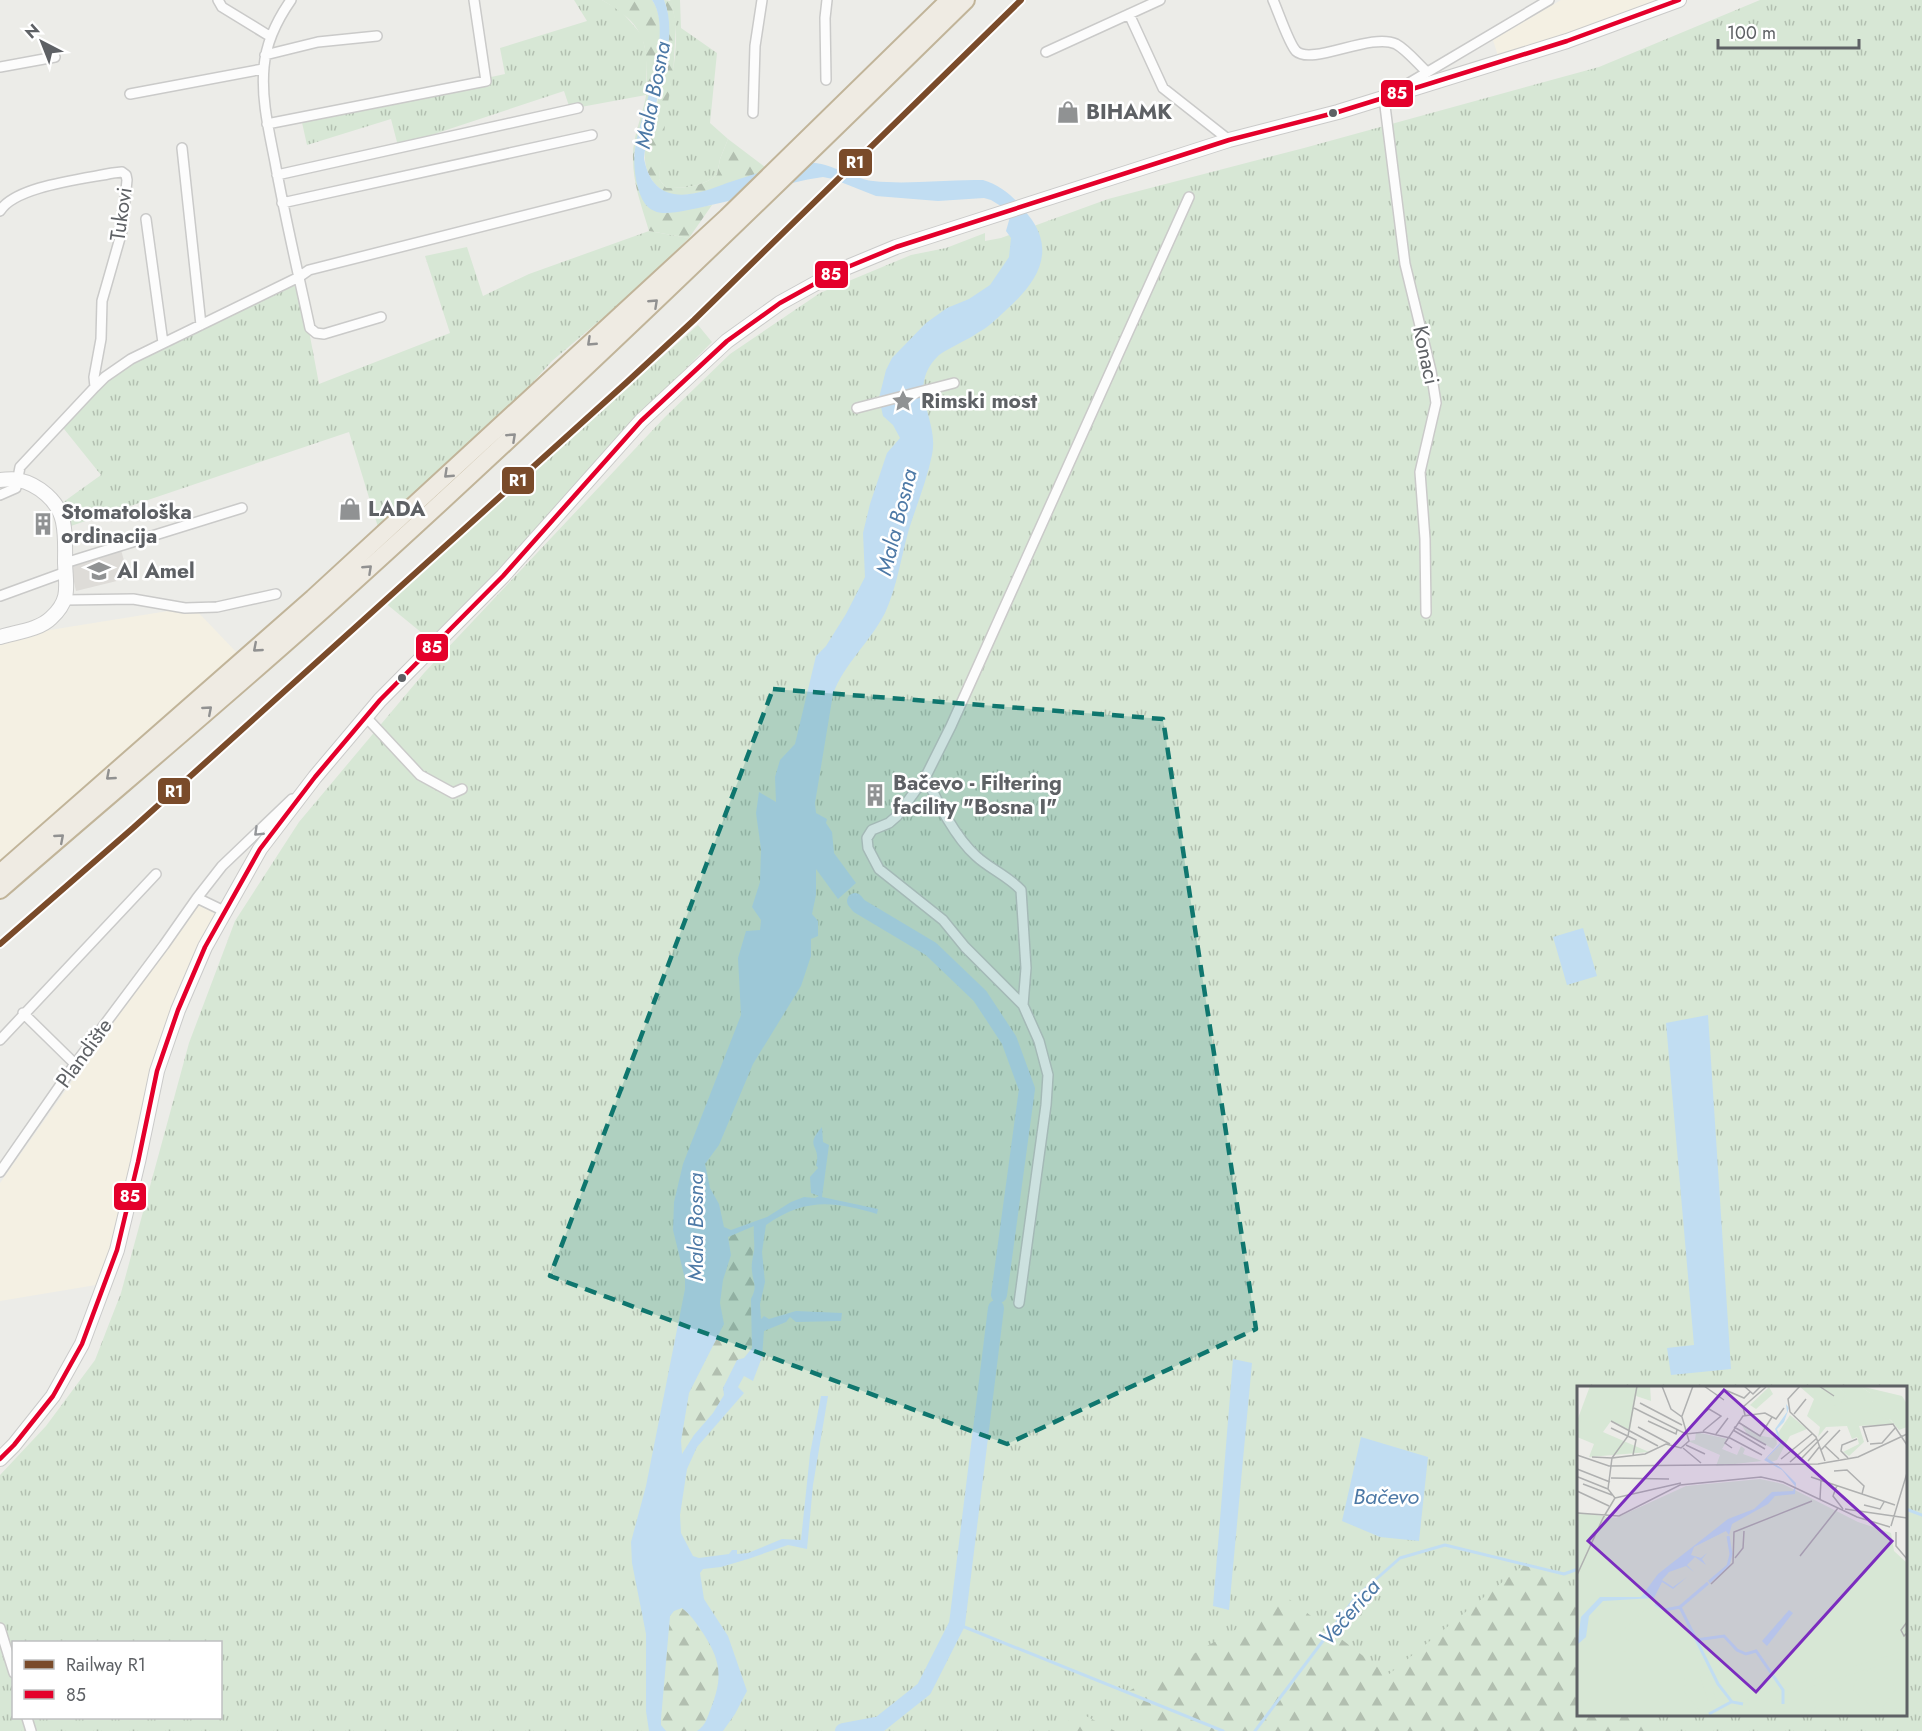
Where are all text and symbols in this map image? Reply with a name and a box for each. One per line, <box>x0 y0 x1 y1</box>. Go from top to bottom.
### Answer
north arrow <box>12 12 72 72</box>
scale bar <box>1718 12 1859 50</box>
text: N <box>20 18 45 44</box>
text: 100 m <box>1727 20 1776 46</box>
water label: Mala Bosna <box>626 39 678 151</box>
line badge: 85 <box>1380 79 1414 108</box>
text: 85 <box>1387 82 1407 105</box>
place label: BIHAMK <box>1086 97 1172 127</box>
shop icon: BIHAMK <box>1055 99 1081 125</box>
unlabelled marker <box>1327 107 1339 119</box>
line badge: R1 <box>838 148 873 177</box>
text: R1 <box>846 151 864 174</box>
street label: Tukovi <box>102 185 140 243</box>
line badge: 85 <box>814 260 849 289</box>
text: 85 <box>821 263 841 286</box>
one-way arrow <box>647 299 657 310</box>
street label: Konaci <box>1405 323 1447 387</box>
one-way arrow <box>587 335 598 346</box>
place label: Rimski most <box>921 386 1038 416</box>
place icon: Rimski most <box>890 388 916 414</box>
one-way arrow <box>505 433 515 444</box>
water label: Mala Bosna <box>867 465 925 579</box>
line badge: R1 <box>501 466 535 495</box>
one-way arrow <box>444 467 454 478</box>
text: R1 <box>509 469 527 492</box>
place label: LADA <box>368 494 426 524</box>
shop icon: LADA <box>337 496 363 522</box>
place label: Stomatološka ordinacija <box>61 497 192 551</box>
building icon: Stomatološka ordinacija <box>30 511 56 537</box>
place label: Al Amel <box>116 556 195 586</box>
school or university icon: Al Amel <box>86 558 112 584</box>
one-way arrow <box>361 565 372 576</box>
line badge: 85 <box>415 633 449 662</box>
text: 85 <box>422 636 442 659</box>
one-way arrow <box>253 641 264 652</box>
unlabelled marker <box>396 672 408 684</box>
one-way arrow <box>201 706 212 717</box>
place label: Bačevo - Filtering facility "Bosna I" <box>893 768 1062 822</box>
one-way arrow <box>106 769 117 780</box>
line badge: R1 <box>157 777 191 805</box>
text: R1 <box>165 780 183 803</box>
building icon: Bačevo - Filtering facility "Bosna I" <box>862 782 888 808</box>
one-way arrow <box>254 825 264 836</box>
one-way arrow <box>53 834 64 845</box>
street label: Plandište <box>49 1012 120 1094</box>
water label: Mala Bosna <box>679 1173 711 1281</box>
line badge: 85 <box>113 1182 147 1211</box>
text: 85 <box>120 1185 140 1208</box>
inset map <box>1577 1386 1907 1716</box>
water label: Bačevo <box>1353 1480 1419 1512</box>
water label: Večerica <box>1311 1571 1387 1653</box>
legend <box>12 1641 222 1719</box>
text: Railway R1 <box>66 1652 146 1678</box>
text: 85 <box>66 1682 86 1708</box>

